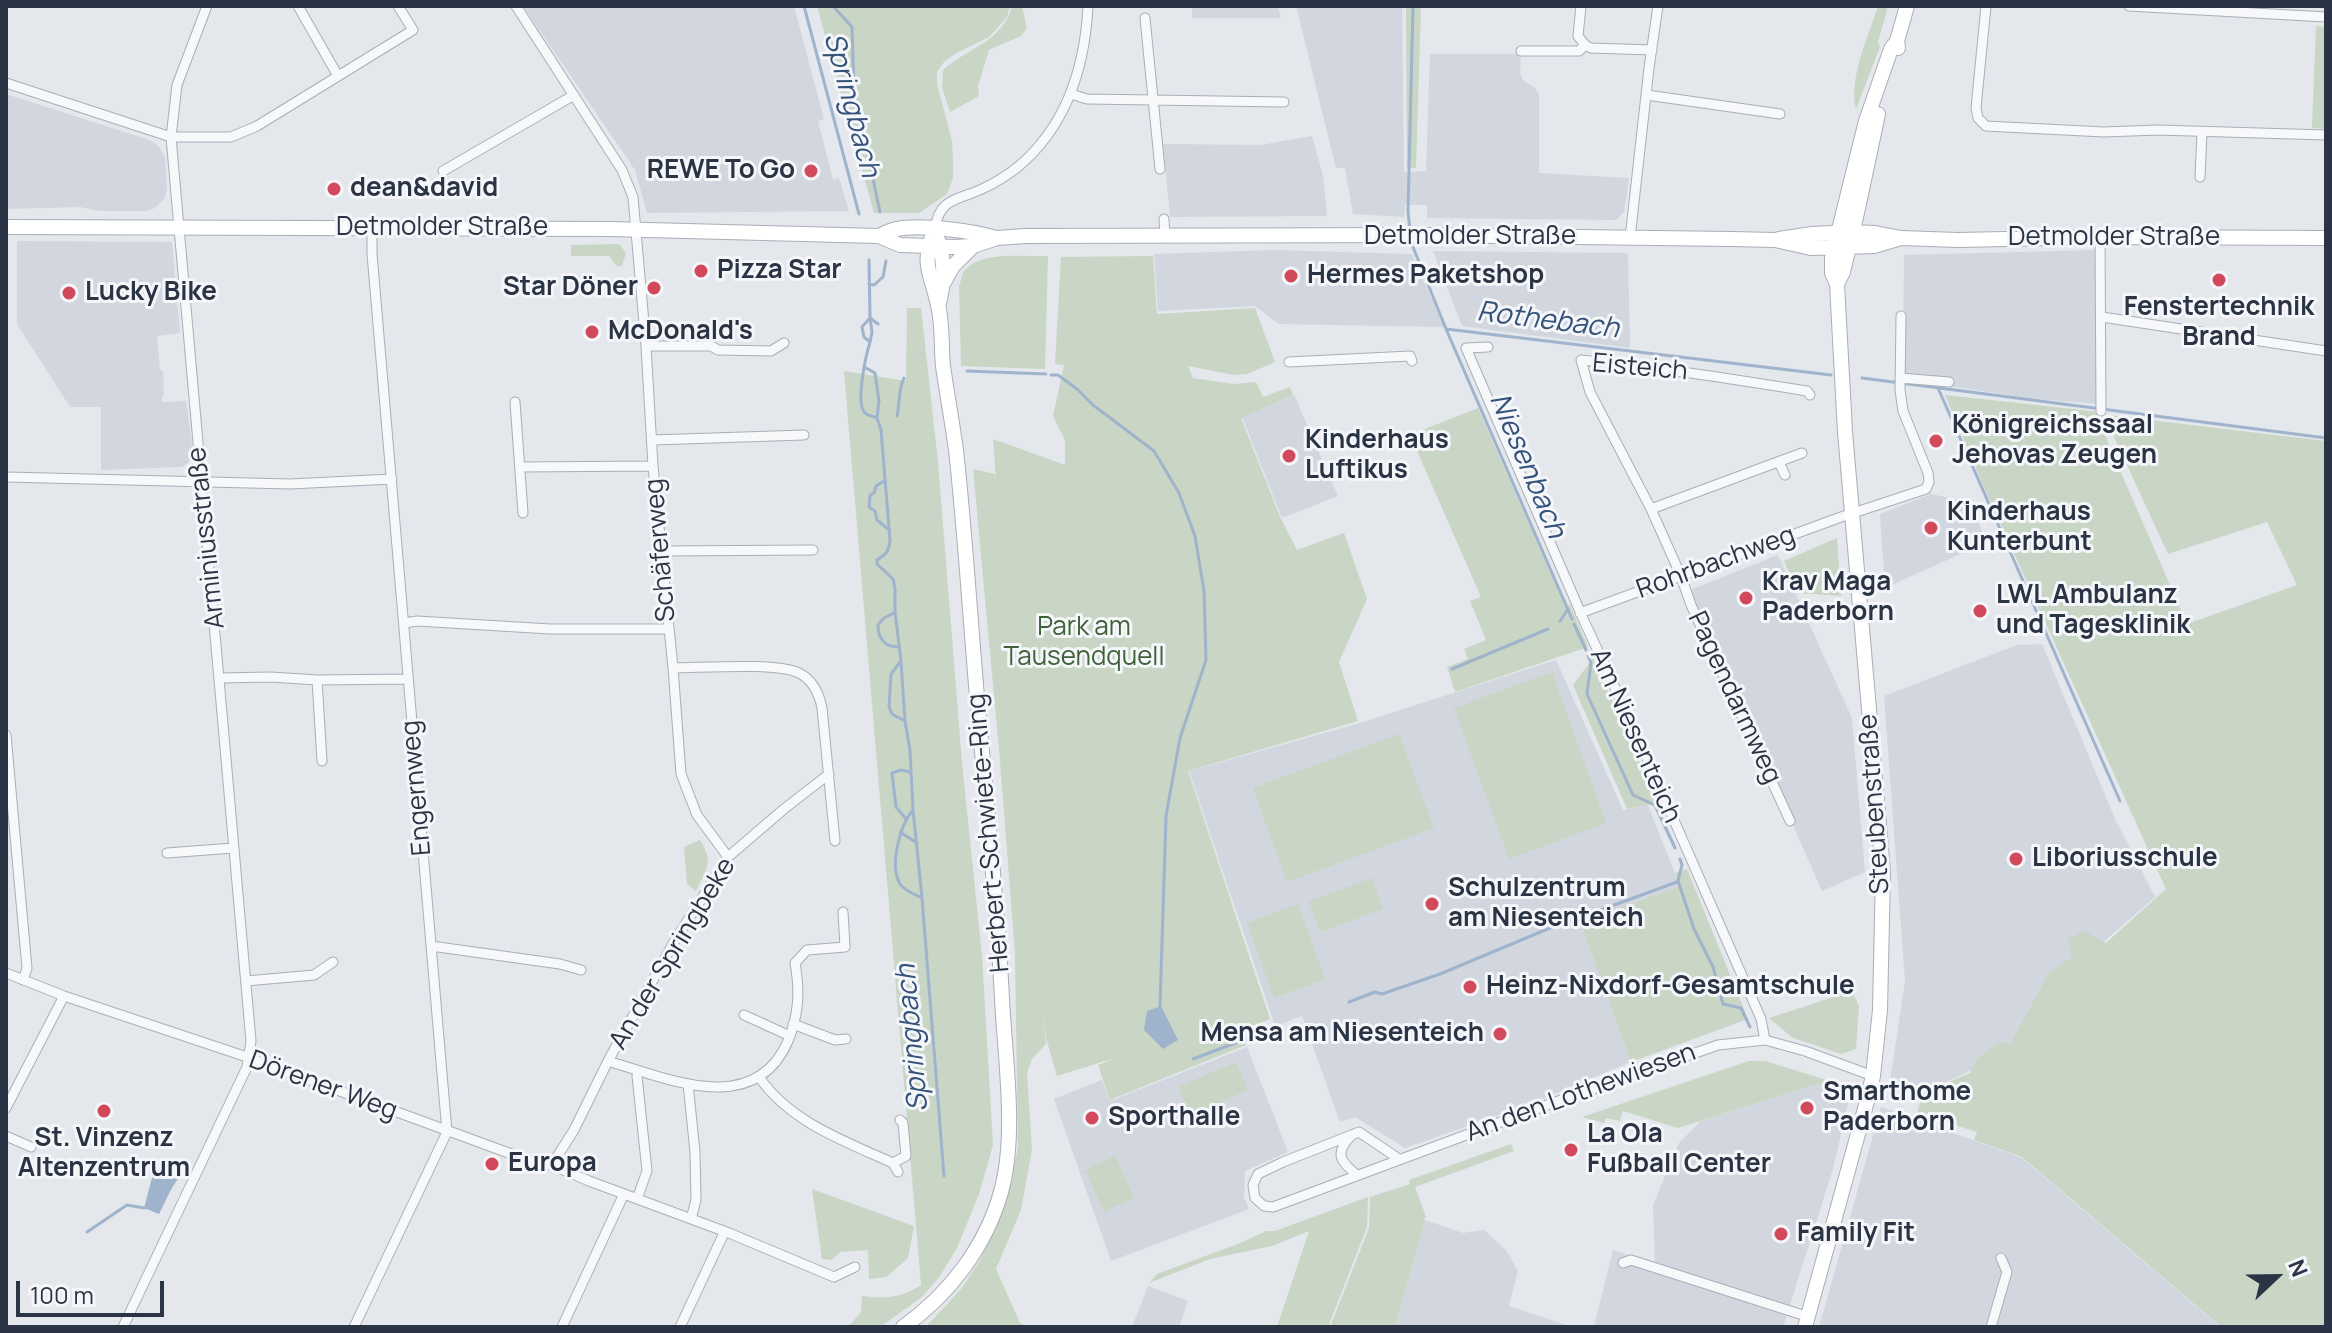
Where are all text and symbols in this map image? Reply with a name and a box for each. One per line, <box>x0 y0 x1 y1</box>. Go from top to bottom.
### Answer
water label: Springbach <box>816 29 886 181</box>
place label: REWE To Go <box>647 155 795 187</box>
marker: REWE To Go <box>802 162 820 180</box>
place label: dean&david <box>350 173 498 205</box>
marker: dean&david <box>325 180 343 198</box>
street label: Detmolder Straße <box>336 212 548 244</box>
street label: Detmolder Straße <box>1364 221 1576 253</box>
street label: Detmolder Straße <box>2008 222 2220 254</box>
place label: Pizza Star <box>717 255 842 287</box>
place label: Hermes Paketshop <box>1307 260 1544 292</box>
marker: Pizza Star <box>692 262 710 280</box>
marker: Hermes Paketshop <box>1282 267 1300 285</box>
marker: Fenstertechnik Brand <box>2210 271 2228 289</box>
place label: Star Döner <box>503 272 638 304</box>
place label: Lucky Bike <box>85 277 217 309</box>
marker: Star Döner <box>645 279 663 297</box>
marker: Lucky Bike <box>60 284 78 302</box>
place label: Fenstertechnik Brand <box>2124 292 2314 354</box>
water label: Rothebach <box>1475 296 1621 346</box>
place label: McDonald's <box>608 316 753 348</box>
marker: McDonald's <box>583 323 601 341</box>
street label: Eisteich <box>1591 348 1689 388</box>
water label: Niesenbach <box>1482 389 1572 543</box>
place label: Königreichssaal Jehovas Zeugen <box>1952 410 2157 472</box>
place label: Kinderhaus Luftikus <box>1305 425 1449 486</box>
marker: Königreichssaal Jehovas Zeugen <box>1927 432 1945 450</box>
street label: Arminiusstraße <box>182 446 232 630</box>
marker: Kinderhaus Luftikus <box>1280 447 1298 465</box>
street label: Schäferweg <box>639 477 683 623</box>
place label: Kinderhaus Kunterbunt <box>1947 497 2092 558</box>
marker: Kinderhaus Kunterbunt <box>1922 519 1940 537</box>
street label: Rohrbachweg <box>1633 520 1799 606</box>
place label: Krav Maga Paderborn <box>1762 567 1894 628</box>
place label: LWL Ambulanz und Tagesklinik <box>1996 580 2190 642</box>
marker: Krav Maga Paderborn <box>1737 589 1755 607</box>
marker: LWL Ambulanz und Tagesklinik <box>1971 602 1989 620</box>
street label: Pagendarmweg <box>1680 607 1788 789</box>
park label: Park am Tausendquell <box>1004 612 1164 674</box>
street label: Am Niesenteich <box>1583 644 1687 828</box>
street label: Herbert-Schwiete-Ring <box>961 692 1017 974</box>
street label: Steubenstraße <box>1853 713 1897 895</box>
street label: Engernweg <box>396 719 438 857</box>
place label: Liboriusschule <box>2032 843 2218 875</box>
marker: Liboriusschule <box>2007 850 2025 868</box>
street label: An der Springbeke <box>603 852 743 1056</box>
place label: Schulzentrum am Niesenteich <box>1448 873 1643 934</box>
marker: Schulzentrum am Niesenteich <box>1423 895 1441 913</box>
water label: Springbach <box>890 963 936 1113</box>
place label: Heinz-Nixdorf-Gesamtschule <box>1486 971 1855 1003</box>
marker: Heinz-Nixdorf-Gesamtschule <box>1461 978 1479 996</box>
place label: Mensa am Niesenteich <box>1201 1018 1484 1050</box>
marker: Mensa am Niesenteich <box>1491 1025 1509 1043</box>
street label: An den Lothewiesen <box>1462 1037 1700 1149</box>
street label: Dörener Weg <box>245 1045 401 1127</box>
place label: Smarthome Paderborn <box>1823 1077 1971 1138</box>
marker: Smarthome Paderborn <box>1798 1099 1816 1117</box>
marker: St. Vinzenz Altenzentrum <box>95 1102 113 1120</box>
place label: Sporthalle <box>1108 1102 1240 1134</box>
marker: Sporthalle <box>1083 1109 1101 1127</box>
place label: La Ola Fußball Center <box>1587 1119 1771 1180</box>
place label: St. Vinzenz Altenzentrum <box>18 1123 190 1184</box>
marker: La Ola Fußball Center <box>1562 1141 1580 1159</box>
place label: Europa <box>508 1148 597 1180</box>
marker: Europa <box>483 1155 501 1173</box>
place label: Family Fit <box>1797 1218 1915 1250</box>
marker: Family Fit <box>1772 1225 1790 1243</box>
north arrow <box>2236 1237 2316 1317</box>
text: N <box>2281 1255 2315 1281</box>
scale bar <box>20 1265 168 1315</box>
text: 100 m <box>30 1278 94 1311</box>

